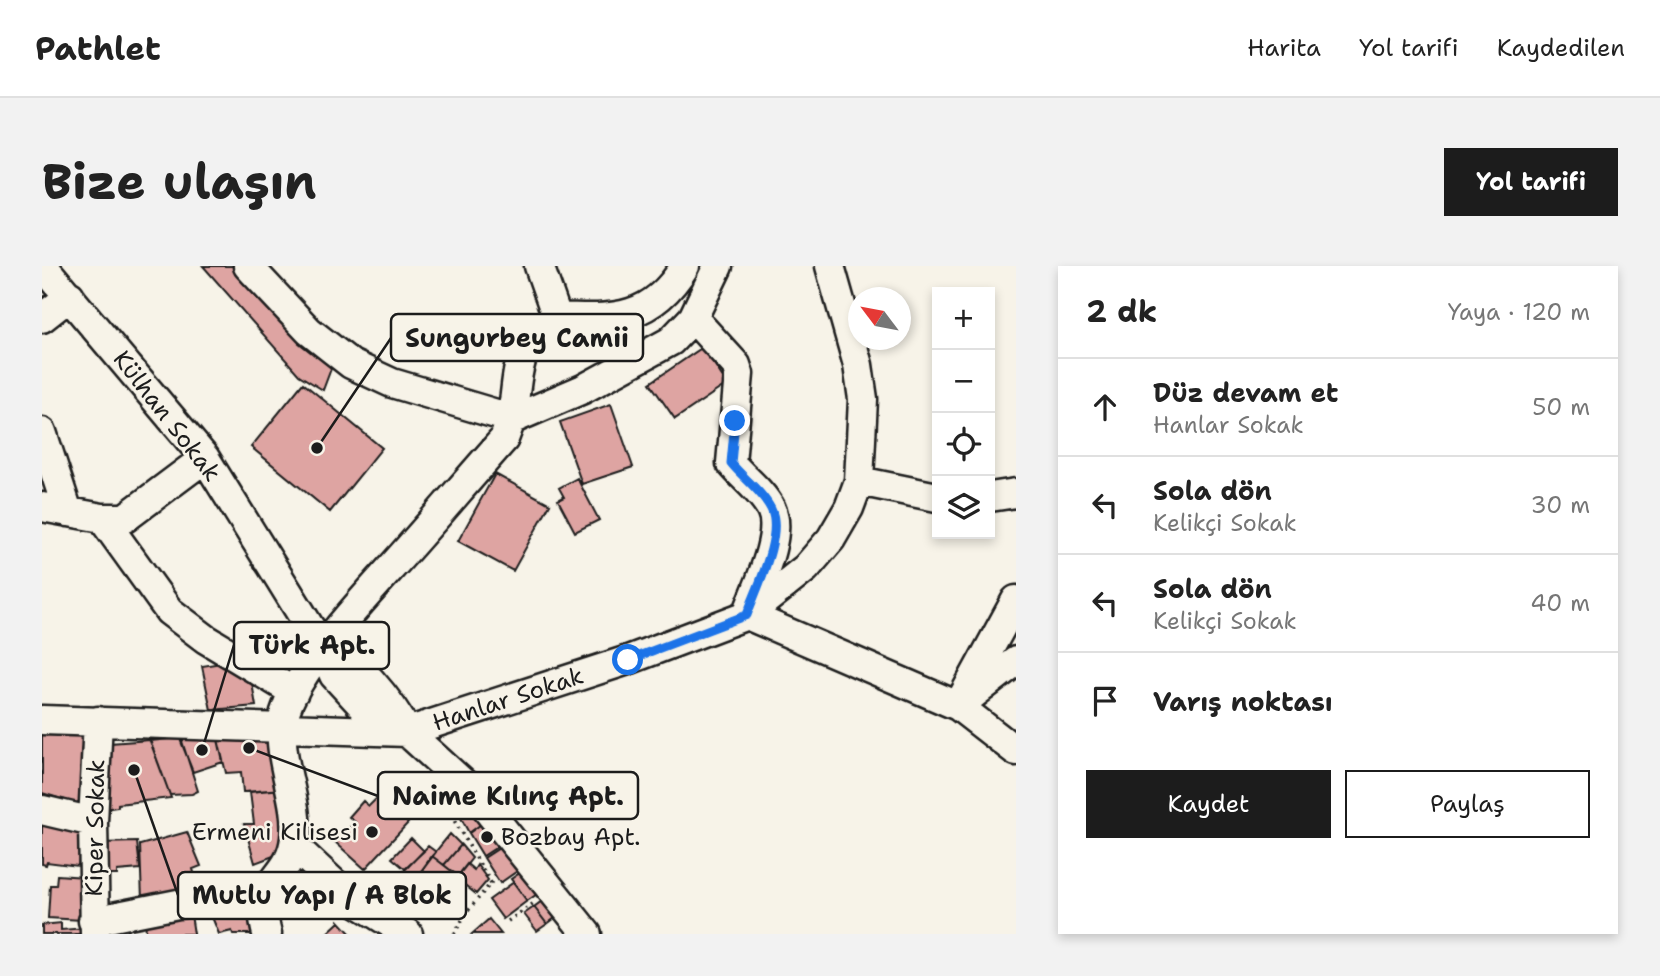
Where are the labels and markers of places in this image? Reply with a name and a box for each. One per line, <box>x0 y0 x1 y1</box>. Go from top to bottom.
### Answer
callout: Sungurbey Camii <box>391 314 643 361</box>
callout: Türk Apt. <box>234 622 389 669</box>
callout: Naime Kılınç Apt. <box>378 772 638 819</box>
place label: Ermeni Kilisesi <box>192 816 358 848</box>
place label: Bozbay Apt. <box>501 821 641 853</box>
marker: Ermeni Kilisesi <box>364 824 380 840</box>
marker: Bozbay Apt. <box>479 829 495 845</box>
callout: Mutlu Yapı / A Blok <box>178 872 466 919</box>

